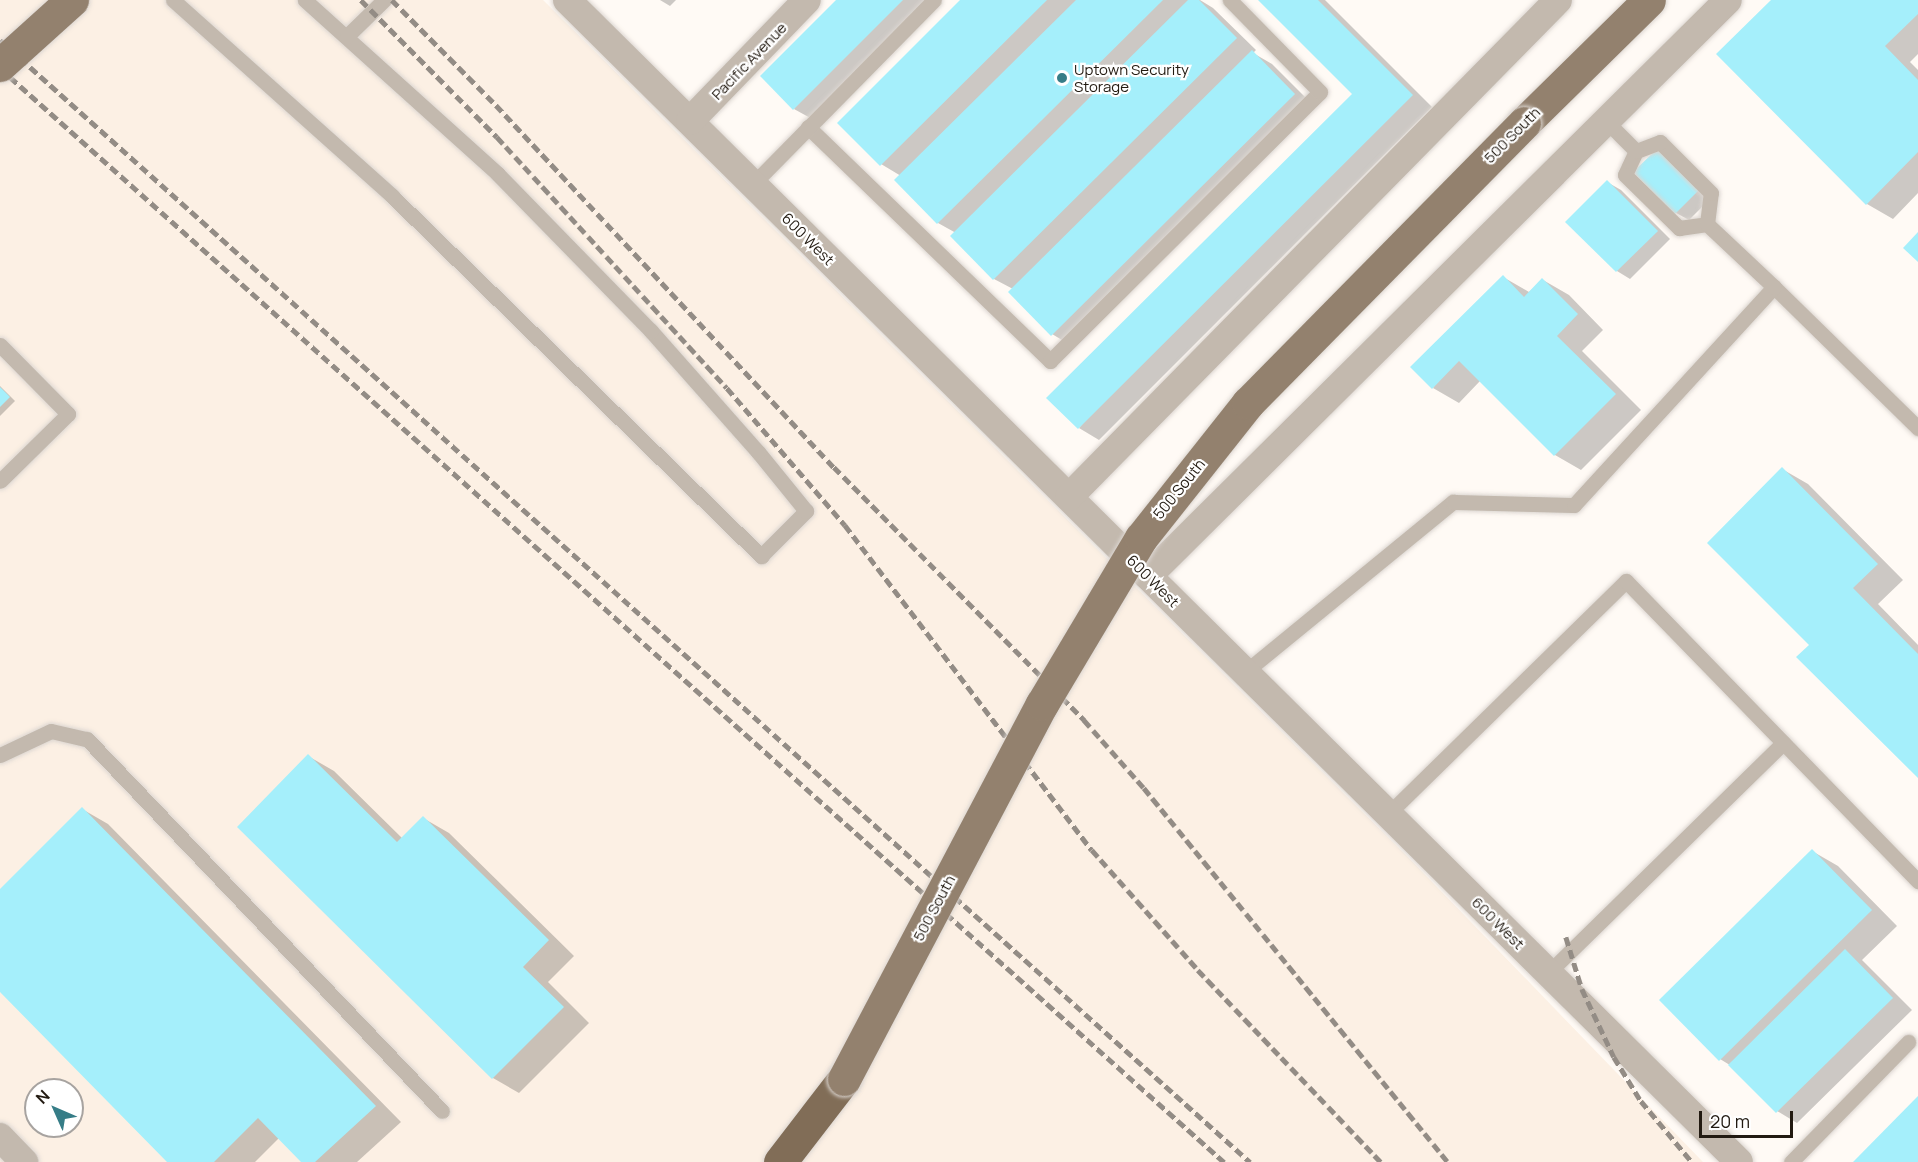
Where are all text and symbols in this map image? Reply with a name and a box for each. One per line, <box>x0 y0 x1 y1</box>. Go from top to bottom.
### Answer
street label: Pacific Avenue <box>708 19 790 103</box>
place label: Uptown Security Storage <box>1074 60 1189 95</box>
marker: Uptown Security Storage <box>1055 71 1069 85</box>
street label: 500 South <box>1480 103 1544 167</box>
street label: 600 West <box>778 209 838 269</box>
street label: 500 South <box>1149 455 1209 523</box>
street label: 600 West <box>1123 551 1183 611</box>
street label: 500 South <box>909 872 959 944</box>
street label: 600 West <box>1468 893 1528 953</box>
north arrow <box>24 1078 84 1138</box>
text: N <box>31 1085 55 1109</box>
scale bar <box>1702 1099 1796 1137</box>
text: 20 m <box>1710 1109 1750 1133</box>

